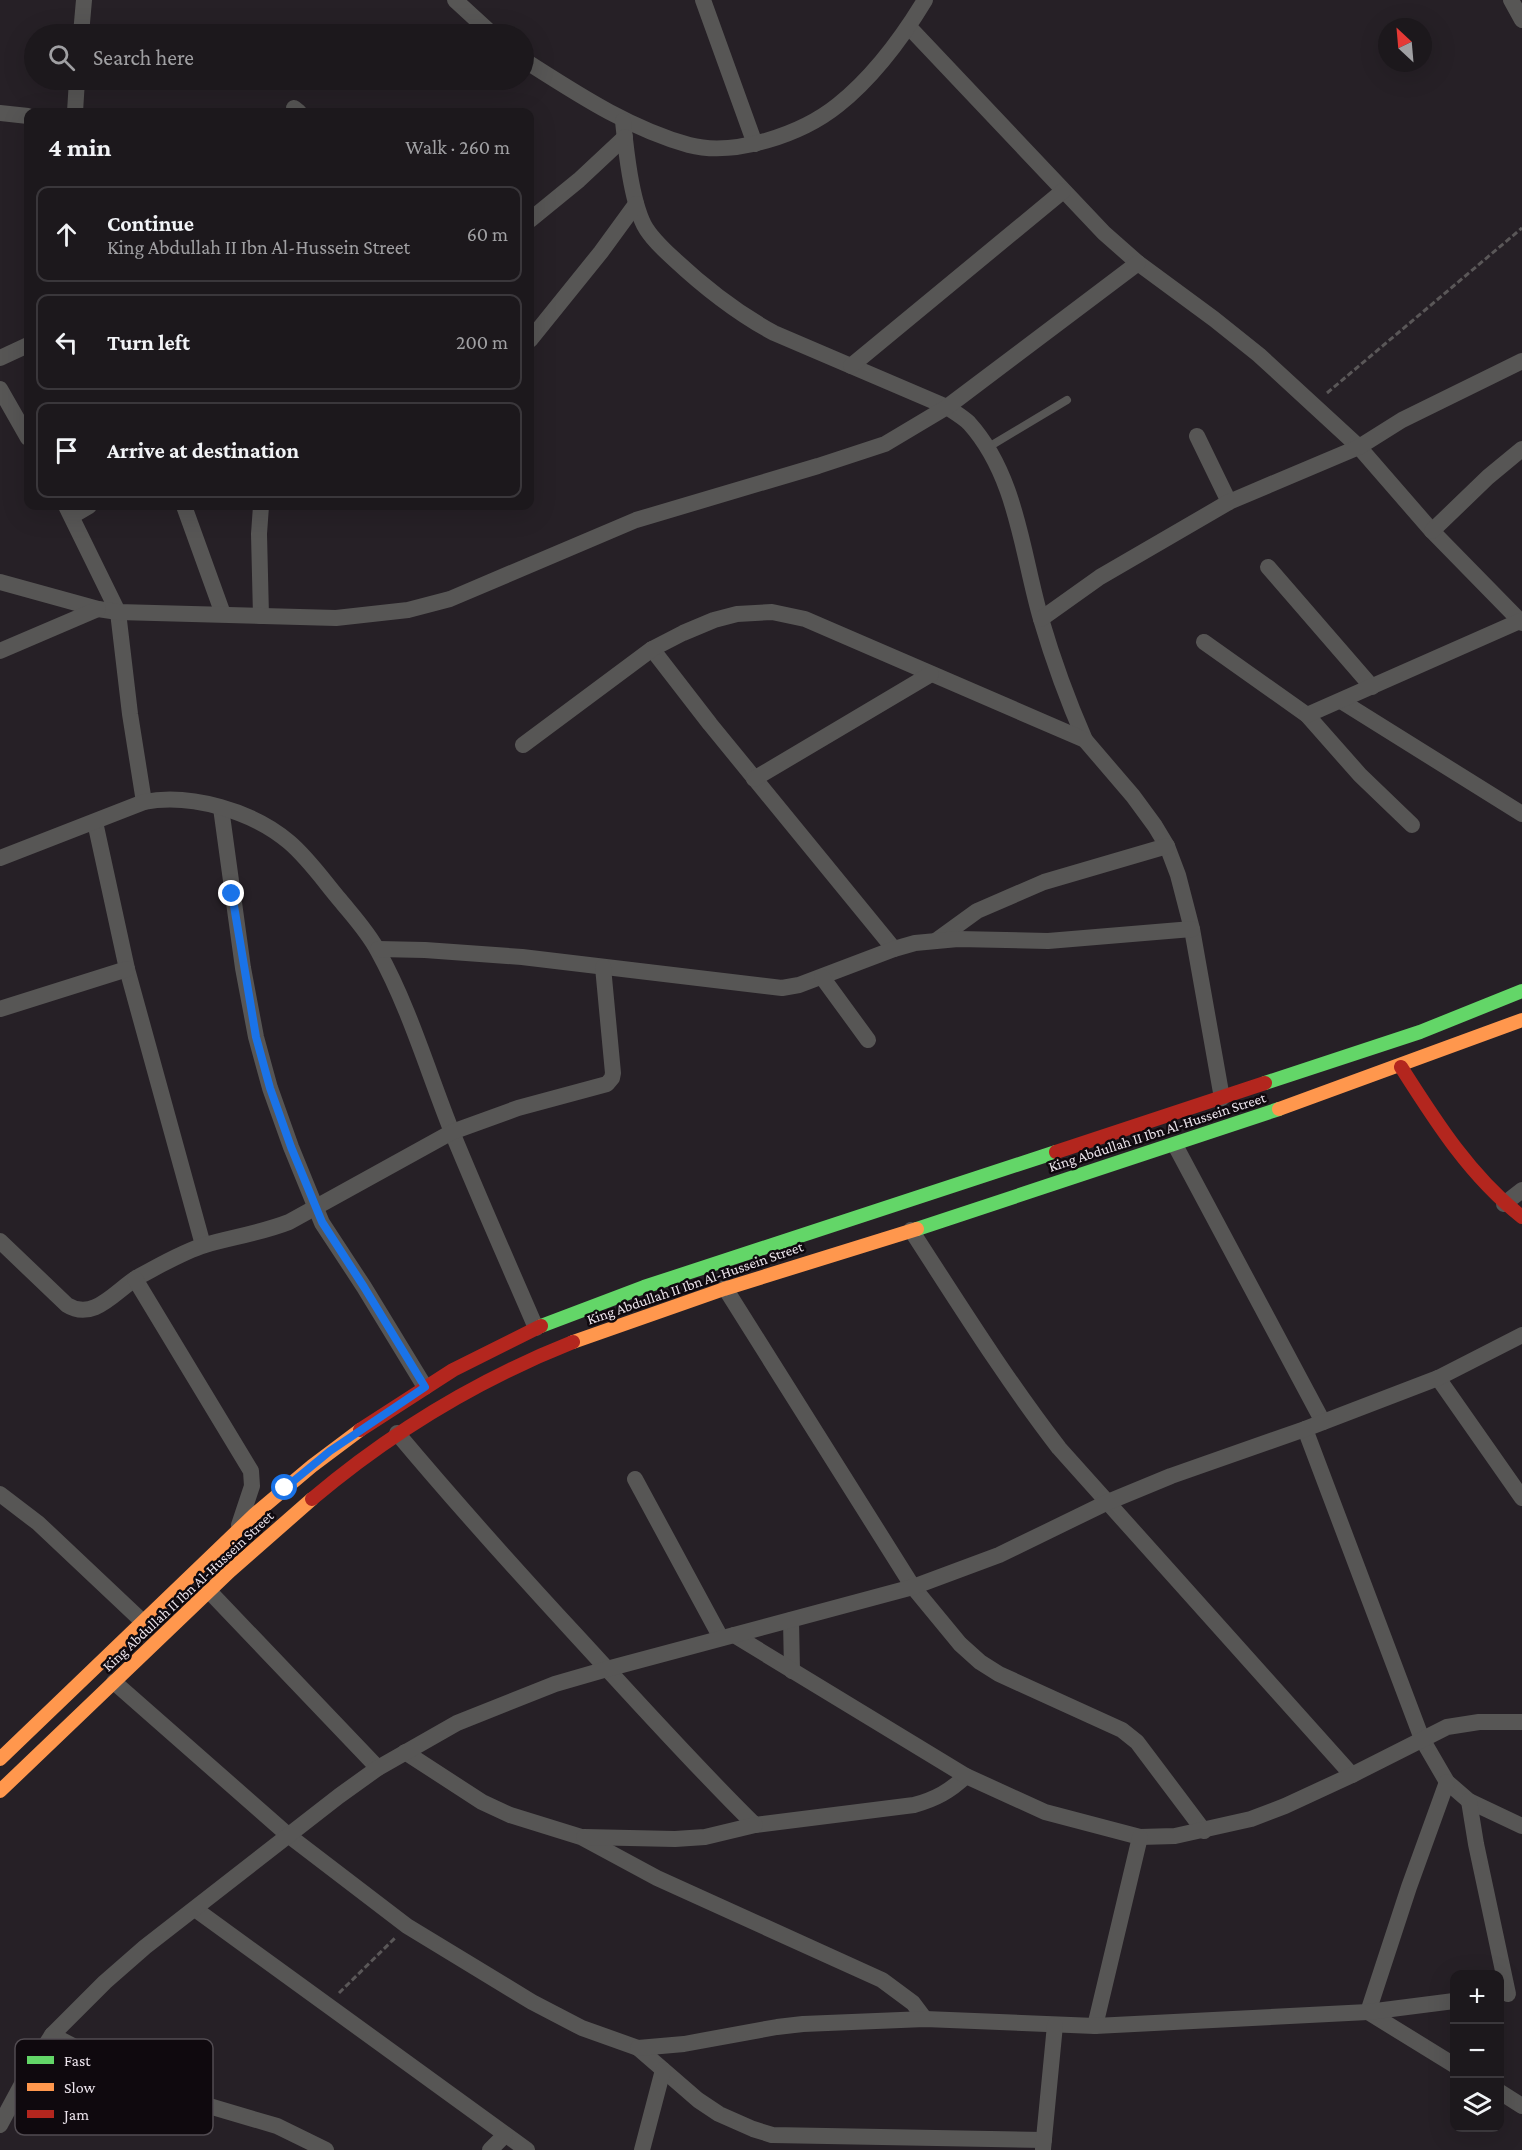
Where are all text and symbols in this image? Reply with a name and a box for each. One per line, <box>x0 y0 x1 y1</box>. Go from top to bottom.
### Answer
north arrow <box>1378 18 1432 72</box>
search box <box>24 24 534 90</box>
icon: search <box>45 41 78 74</box>
text: Search here <box>93 45 194 70</box>
text: 4 min <box>48 133 112 162</box>
text: Walk · 260 m <box>405 136 510 158</box>
text: Continue <box>107 211 194 236</box>
icon: ahead <box>50 218 83 251</box>
text: 60 m <box>467 223 508 245</box>
text: King Abdullah II Ibn Al-Hussein Street <box>107 236 410 258</box>
icon: left <box>50 326 83 359</box>
text: Turn left <box>107 330 190 355</box>
text: 200 m <box>456 331 508 353</box>
icon: arrive <box>50 434 83 467</box>
text: Arrive at destination <box>107 438 299 463</box>
route end <box>218 880 244 906</box>
street label: King Abdullah II Ibn Al-Hussein Street <box>1046 1089 1269 1176</box>
street label: King Abdullah II Ibn Al-Hussein Street <box>585 1238 806 1329</box>
route start <box>271 1474 297 1500</box>
street label: King Abdullah II Ibn Al-Hussein Street <box>99 1507 278 1675</box>
map controls <box>1450 1970 1504 2132</box>
button: + <box>1450 1970 1504 2024</box>
button: − <box>1450 2024 1504 2078</box>
legend <box>15 2039 213 2135</box>
text: Fast <box>64 2052 91 2069</box>
button: layers <box>1450 2078 1504 2132</box>
text: Slow <box>64 2079 96 2096</box>
text: Jam <box>62 2106 89 2124</box>

